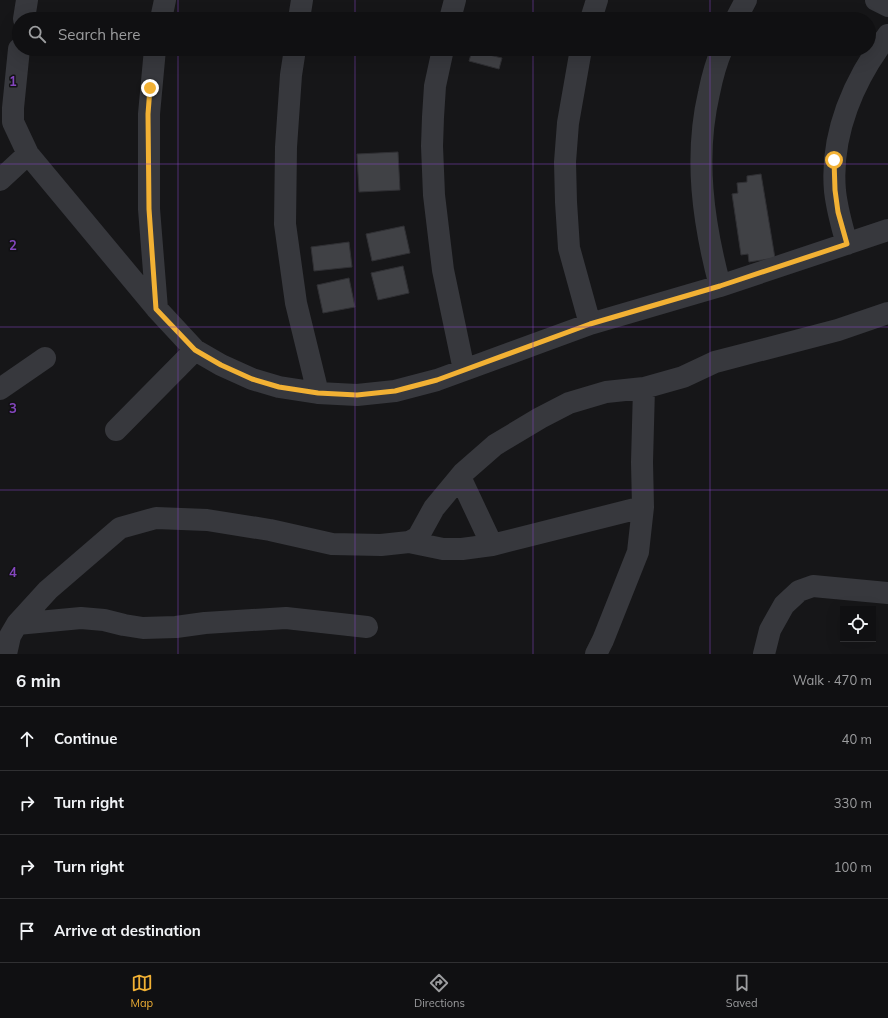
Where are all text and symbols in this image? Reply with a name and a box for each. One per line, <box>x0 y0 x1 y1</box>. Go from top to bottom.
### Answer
search box <box>12 12 876 56</box>
icon: search <box>26 23 48 45</box>
text: Search here <box>58 25 140 44</box>
text: 1 <box>9 73 17 89</box>
route end <box>141 79 159 97</box>
route start <box>825 151 843 169</box>
text: 2 <box>9 237 17 253</box>
text: 3 <box>9 400 17 416</box>
text: 4 <box>9 564 17 580</box>
map controls <box>840 606 876 642</box>
button: locate <box>840 606 876 642</box>
text: 6 min <box>16 670 61 691</box>
text: Walk · 470 m <box>793 672 872 688</box>
icon: ahead <box>16 728 38 750</box>
text: Continue <box>54 729 117 748</box>
text: 40 m <box>842 731 872 747</box>
icon: right <box>16 792 38 814</box>
text: Turn right <box>54 793 124 812</box>
text: 330 m <box>834 795 872 811</box>
icon: right <box>16 856 38 878</box>
text: Turn right <box>54 857 124 876</box>
text: 100 m <box>834 859 872 875</box>
icon: arrive <box>16 920 38 942</box>
text: Arrive at destination <box>54 921 201 940</box>
tab: Map <box>130 972 153 1010</box>
tab: Directions <box>414 972 465 1010</box>
tab: Saved <box>726 972 758 1010</box>

